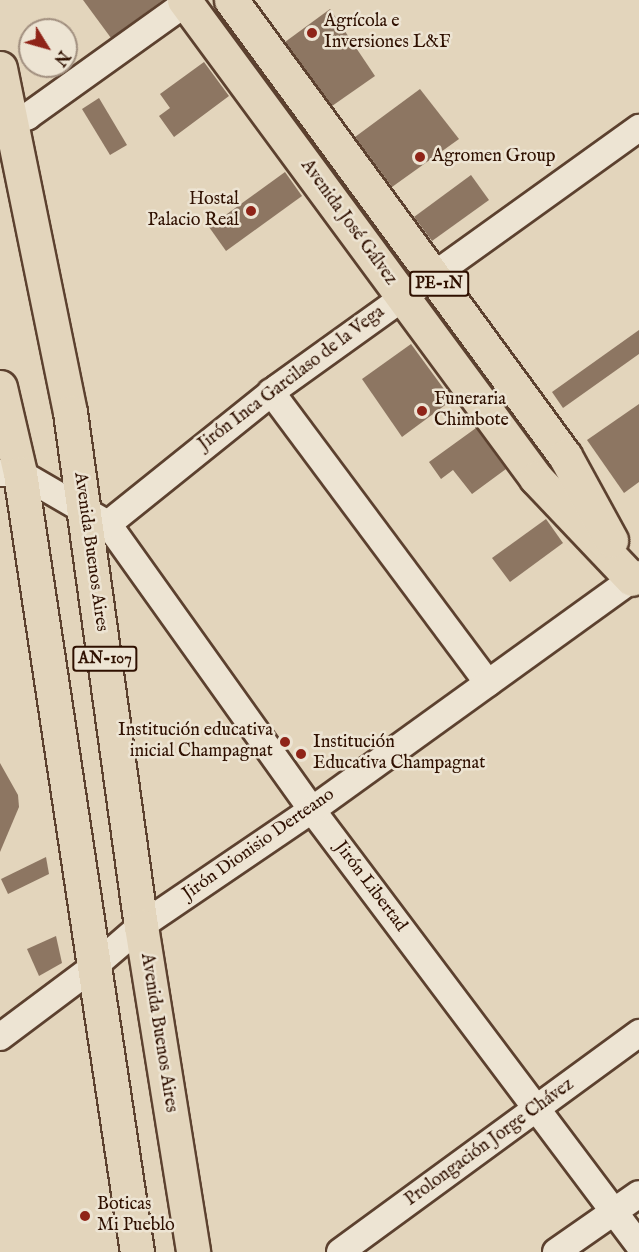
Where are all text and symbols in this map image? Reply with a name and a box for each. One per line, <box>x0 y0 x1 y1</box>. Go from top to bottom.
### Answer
place label: Agrícola e Inversiones L&F <box>324 12 450 54</box>
north arrow <box>18 18 78 78</box>
marker: Agrícola e Inversiones L&F <box>305 26 319 40</box>
text: N <box>49 46 73 69</box>
place label: Agromen Group <box>432 146 556 168</box>
marker: Agromen Group <box>413 150 427 164</box>
street label: Avenida José Gálvez <box>295 156 401 290</box>
place label: Hostal Palacio Real <box>148 190 239 232</box>
marker: Hostal Palacio Real <box>244 204 258 218</box>
road number: PE-1N <box>409 271 469 297</box>
street label: Jirón Inca Garcilaso de la Vega <box>195 302 389 456</box>
place label: Funeraria Chimbote <box>434 390 509 432</box>
marker: Funeraria Chimbote <box>415 404 429 418</box>
street label: Avenida Buenos Aires <box>68 471 112 633</box>
road number: AN-107 <box>72 646 138 672</box>
place label: Institución educativa inicial Champagnat <box>118 721 273 764</box>
place label: Institución Educativa Champagnat <box>313 733 485 776</box>
marker: Institución educativa inicial Champagnat <box>278 735 292 749</box>
marker: Institución Educativa Champagnat <box>294 747 308 761</box>
street label: Jirón Dionisio Derteano <box>179 784 339 906</box>
street label: Jirón Libertad <box>329 838 411 936</box>
street label: Avenida Buenos Aires <box>135 952 181 1114</box>
street label: Prolongación Jorge Chávez <box>401 1074 579 1212</box>
place label: Boticas Mi Pueblo <box>97 1195 175 1238</box>
marker: Boticas Mi Pueblo <box>78 1209 92 1223</box>

